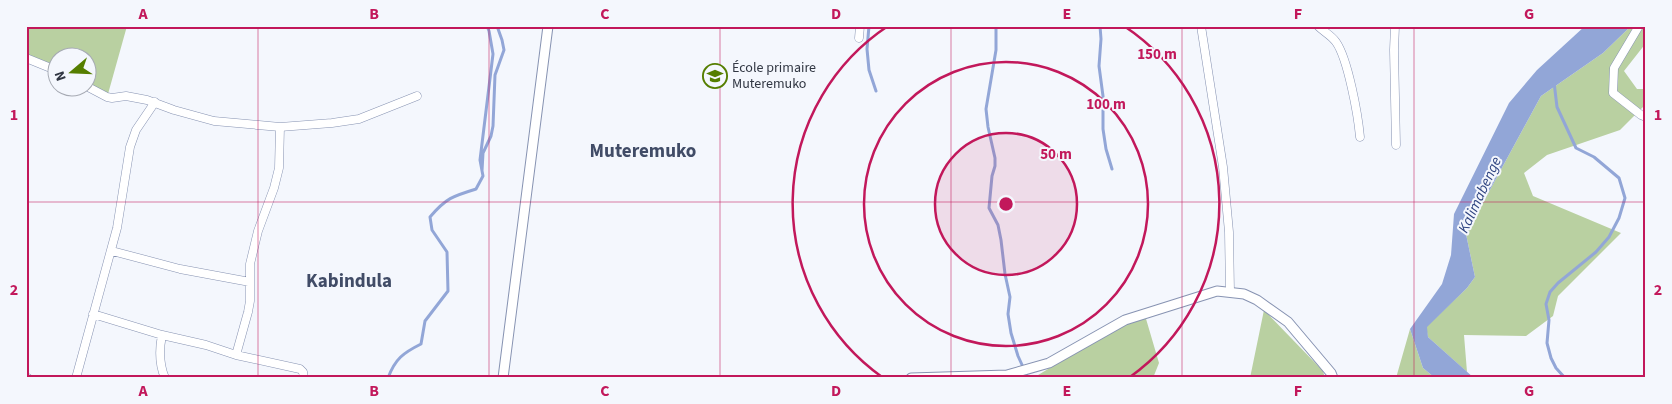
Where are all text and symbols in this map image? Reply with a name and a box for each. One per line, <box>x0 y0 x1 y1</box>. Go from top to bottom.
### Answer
text: A <box>137 3 148 25</box>
text: B <box>369 3 379 25</box>
text: C <box>600 3 610 25</box>
text: D <box>831 3 841 25</box>
text: E <box>1063 3 1071 25</box>
text: F <box>1294 3 1302 25</box>
text: G <box>1524 3 1534 25</box>
text: 150 m <box>1137 44 1177 65</box>
north arrow <box>48 48 98 98</box>
place label: École primaire Muteremuko <box>732 58 816 94</box>
school or university icon: École primaire Muteremuko <box>702 63 728 89</box>
text: N <box>50 68 72 84</box>
text: 100 m <box>1086 94 1126 115</box>
text: 1 <box>10 104 18 126</box>
text: 1 <box>1654 104 1662 126</box>
district label: Muteremuko <box>590 138 696 165</box>
text: 50 m <box>1040 144 1072 165</box>
water label: Kalimabenge <box>1453 153 1507 237</box>
centre of rings <box>997 195 1015 213</box>
district label: Kabindula <box>306 268 392 295</box>
text: 2 <box>10 279 18 301</box>
text: 2 <box>1654 279 1662 301</box>
text: A <box>137 380 148 402</box>
text: B <box>369 380 379 402</box>
text: C <box>600 380 610 402</box>
text: D <box>831 380 841 402</box>
text: E <box>1063 380 1071 402</box>
text: F <box>1294 380 1302 402</box>
text: G <box>1524 380 1534 402</box>

